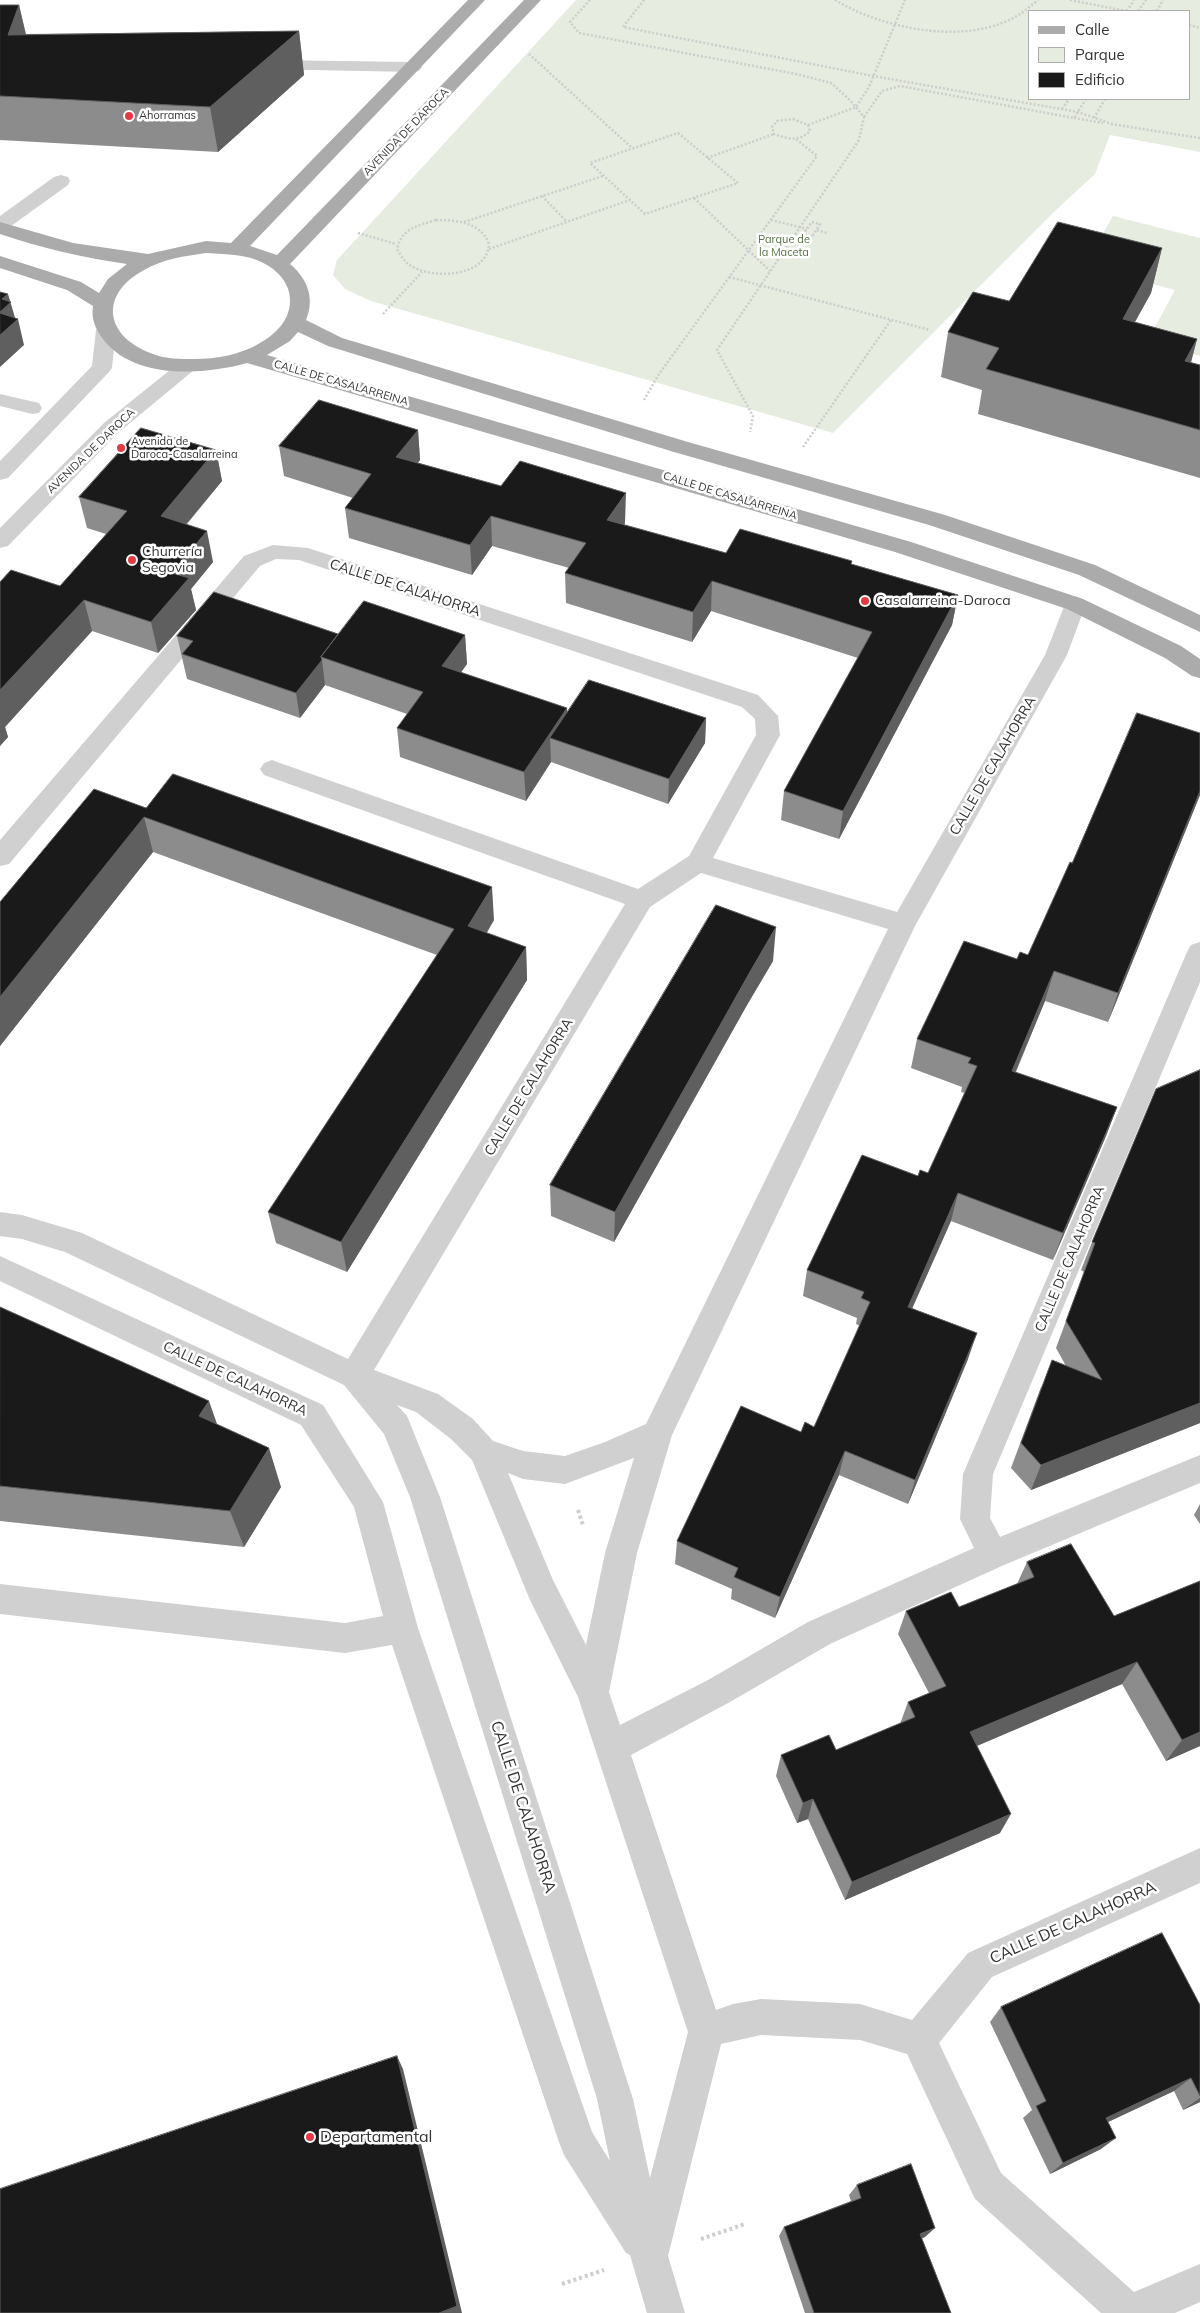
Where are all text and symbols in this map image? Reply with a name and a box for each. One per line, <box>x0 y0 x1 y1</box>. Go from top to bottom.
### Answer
legend <box>1028 10 1190 100</box>
text: Calle <box>1075 20 1109 39</box>
text: Parque <box>1075 45 1125 64</box>
text: Edificio <box>1075 70 1125 89</box>
street label: AVENIDA DE DAROCA <box>361 85 451 179</box>
place label: Ahorramas <box>139 109 196 123</box>
marker: Ahorramas <box>123 110 135 122</box>
park label: Parque de la Maceta <box>758 233 810 259</box>
street label: CALLE DE CASALARREINA <box>272 357 410 409</box>
street label: AVENIDA DE DAROCA <box>44 406 138 496</box>
place label: Avenida de Daroca-Casalarreina <box>131 435 238 461</box>
marker: Avenida de Daroca-Casalarreina <box>115 442 127 454</box>
street label: CALLE DE CASALARREINA <box>661 469 799 523</box>
place label: Churrería Segovia <box>142 544 202 576</box>
marker: Churrería Segovia <box>126 554 138 566</box>
street label: CALLE DE CALAHORRA <box>328 556 482 620</box>
place label: Casalarreina-Daroca <box>875 593 1011 609</box>
marker: Casalarreina-Daroca <box>859 595 871 607</box>
street label: CALLE DE CALAHORRA <box>946 694 1040 838</box>
street label: CALLE DE CALAHORRA <box>481 1015 577 1159</box>
street label: CALLE DE CALAHORRA <box>1032 1183 1108 1335</box>
street label: CALLE DE CALAHORRA <box>160 1338 310 1420</box>
street label: CALLE DE CALAHORRA <box>486 1718 560 1896</box>
street label: CALLE DE CALAHORRA <box>987 1878 1159 1968</box>
place label: Departamental <box>320 2127 432 2147</box>
marker: Departamental <box>304 2131 316 2143</box>

